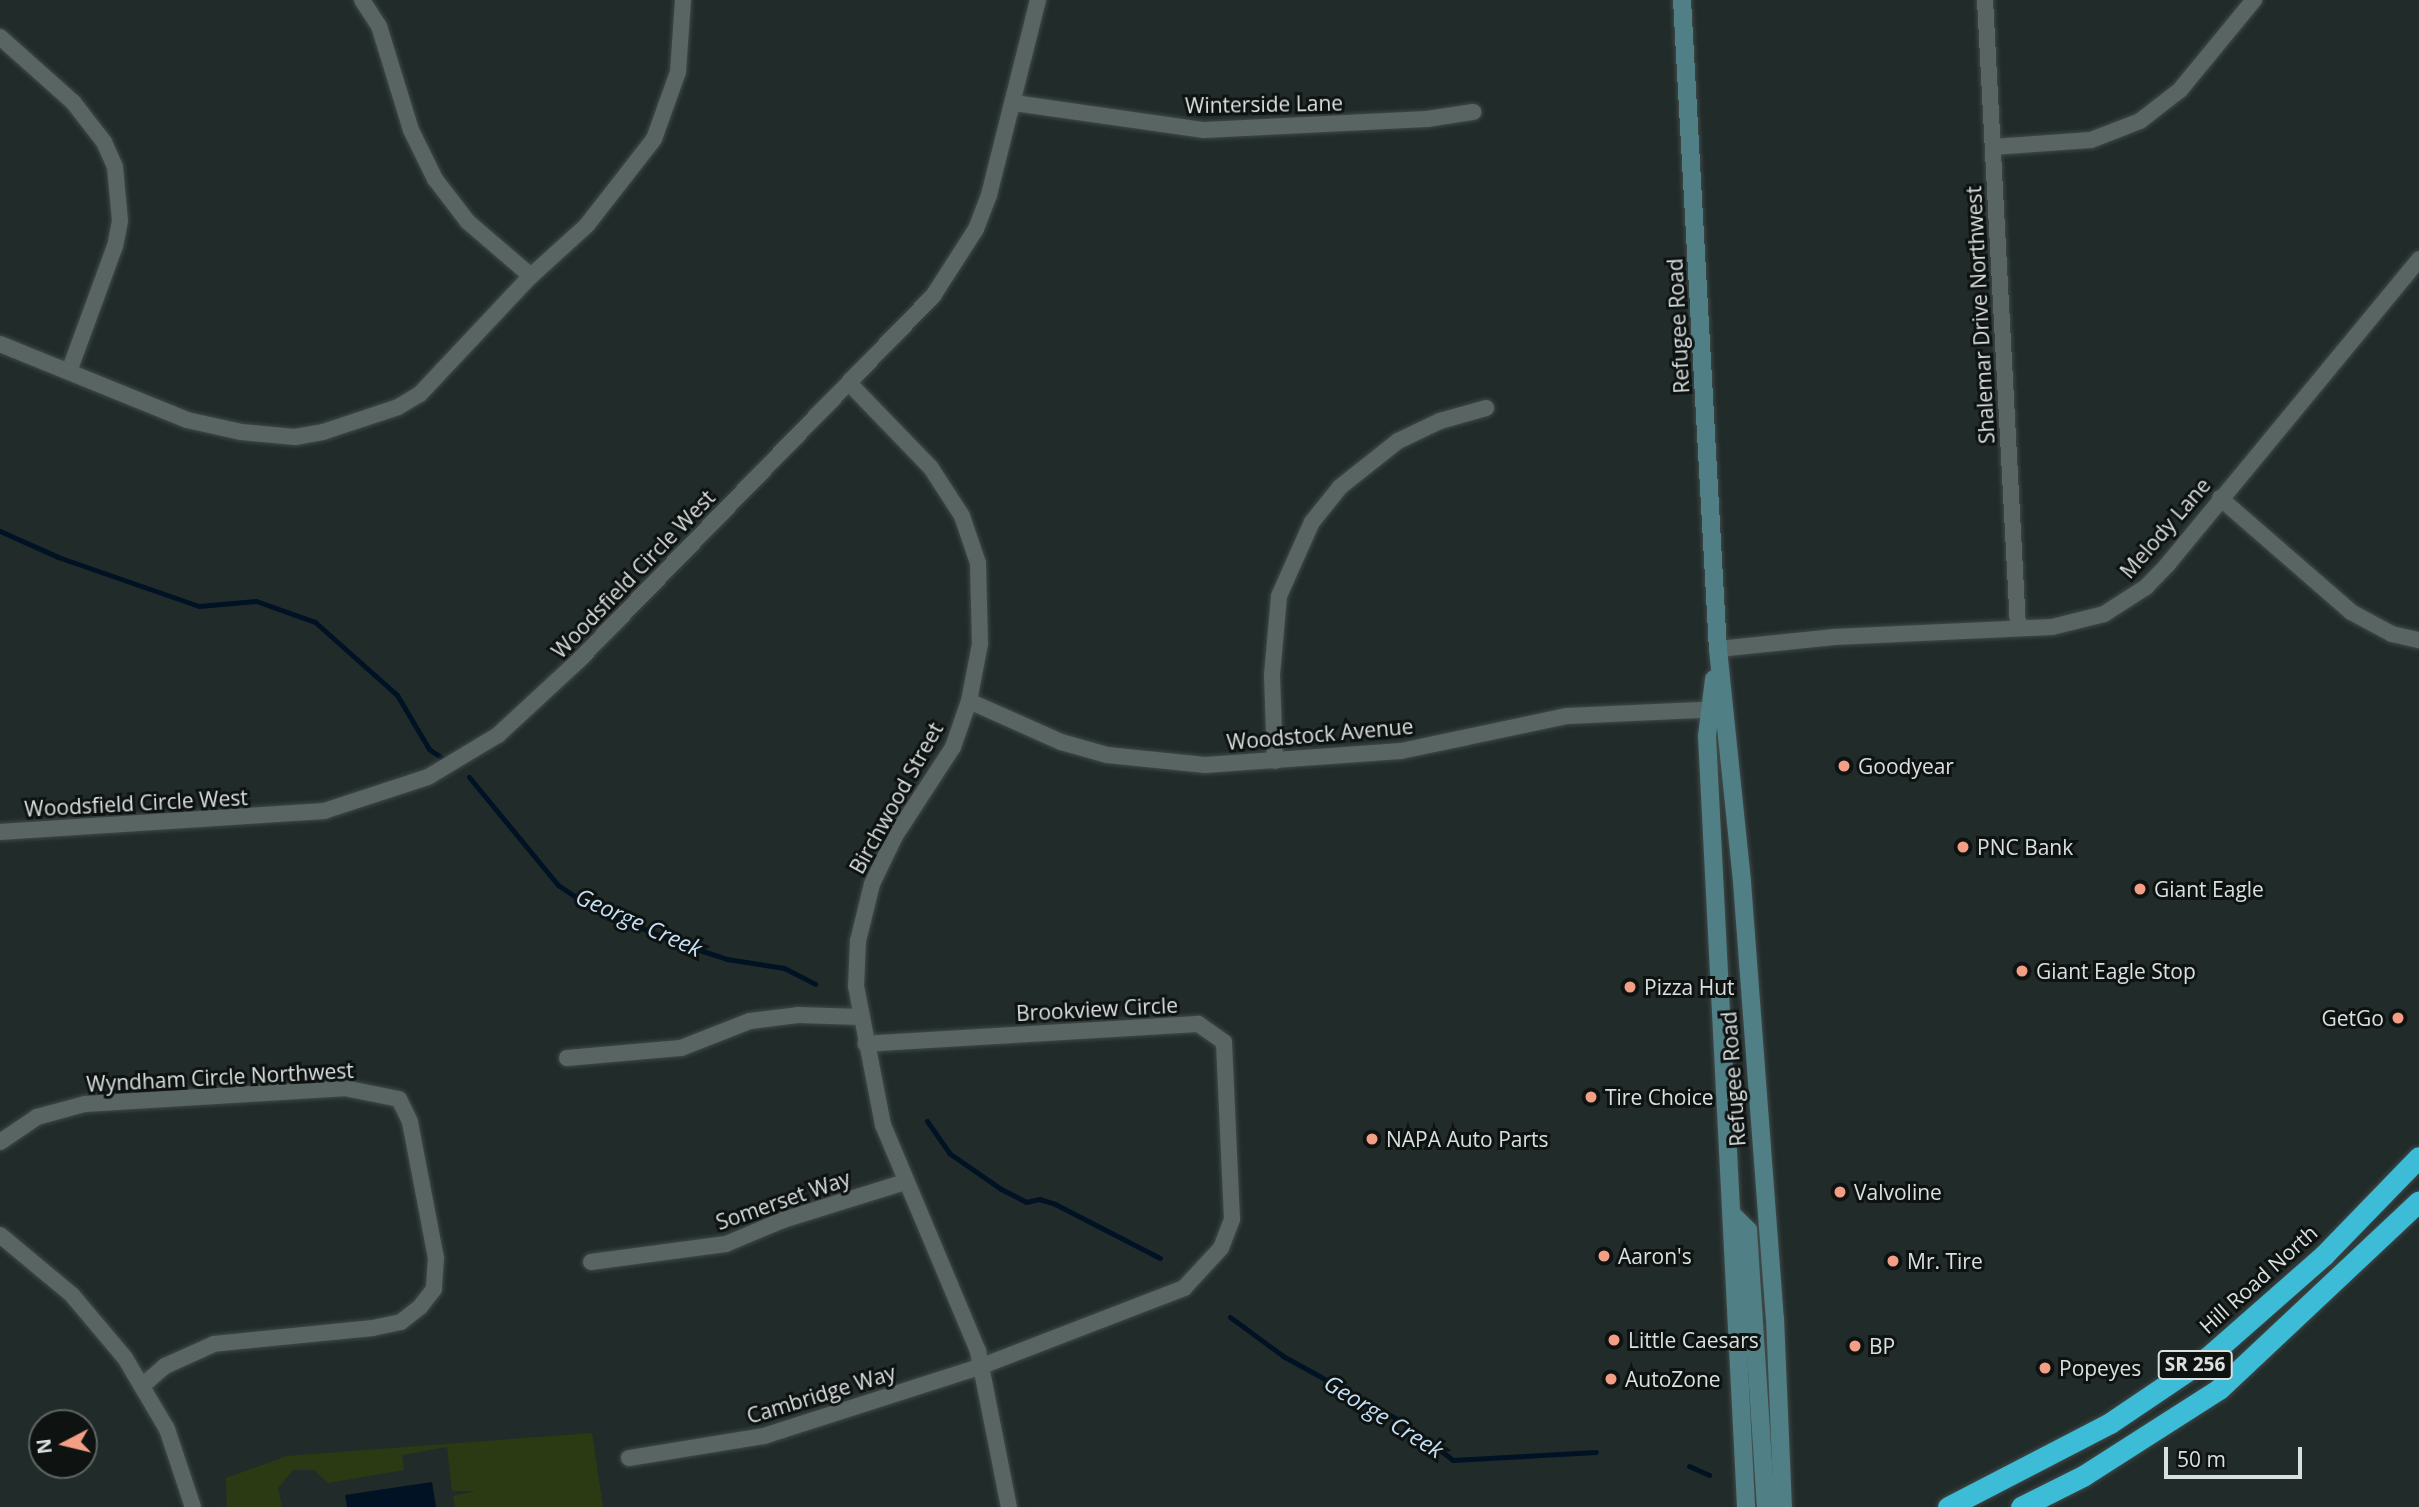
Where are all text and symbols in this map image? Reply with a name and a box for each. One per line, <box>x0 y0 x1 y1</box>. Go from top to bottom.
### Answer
street label: Winterside Lane <box>1185 90 1343 118</box>
street label: Shalemar Drive Northwest <box>1961 185 1999 445</box>
street label: Refugee Road <box>1662 258 1694 394</box>
street label: Melody Lane <box>2115 473 2215 583</box>
street label: Woodsfield Circle West <box>546 485 720 663</box>
street label: Woodstock Avenue <box>1226 713 1414 755</box>
street label: Birchwood Street <box>844 718 948 878</box>
place label: Goodyear <box>1858 753 1954 779</box>
marker: Goodyear <box>1836 758 1852 774</box>
street label: Woodsfield Circle West <box>24 785 248 821</box>
place label: PNC Bank <box>1977 834 2073 860</box>
marker: PNC Bank <box>1955 839 1971 855</box>
place label: Giant Eagle <box>2154 876 2264 902</box>
marker: Giant Eagle <box>2132 881 2148 897</box>
water label: George Creek <box>572 882 706 962</box>
place label: Giant Eagle Stop <box>2036 958 2196 984</box>
marker: Giant Eagle Stop <box>2014 963 2030 979</box>
place label: Pizza Hut <box>1644 974 1735 1000</box>
marker: Pizza Hut <box>1622 979 1638 995</box>
street label: Brookview Circle <box>1015 992 1179 1026</box>
place label: GetGo <box>2322 1005 2384 1031</box>
marker: GetGo <box>2390 1010 2406 1026</box>
street label: Refugee Road <box>1716 1011 1750 1147</box>
street label: Wyndham Circle Northwest <box>86 1057 354 1097</box>
place label: Tire Choice <box>1605 1084 1714 1110</box>
marker: Tire Choice <box>1583 1089 1599 1105</box>
place label: NAPA Auto Parts <box>1386 1126 1549 1152</box>
marker: NAPA Auto Parts <box>1364 1131 1380 1147</box>
street label: Somerset Way <box>713 1165 853 1235</box>
place label: Valvoline <box>1854 1179 1942 1205</box>
marker: Valvoline <box>1832 1184 1848 1200</box>
street label: Hill Road North <box>2194 1220 2322 1338</box>
place label: Aaron's <box>1618 1243 1692 1269</box>
marker: Aaron's <box>1596 1248 1612 1264</box>
place label: Mr. Tire <box>1907 1248 1983 1274</box>
marker: Mr. Tire <box>1885 1253 1901 1269</box>
place label: Little Caesars <box>1628 1327 1759 1353</box>
marker: Little Caesars <box>1606 1332 1622 1348</box>
place label: BP <box>1869 1333 1895 1359</box>
marker: BP <box>1847 1338 1863 1354</box>
road number: SR 256 <box>2156 1350 2234 1380</box>
place label: Popeyes <box>2059 1355 2141 1381</box>
street label: Cambridge Way <box>744 1359 898 1429</box>
marker: Popeyes <box>2037 1360 2053 1376</box>
place label: AutoZone <box>1625 1366 1721 1392</box>
water label: George Creek <box>1319 1368 1449 1464</box>
marker: AutoZone <box>1603 1371 1619 1387</box>
north arrow <box>28 1409 98 1479</box>
scale bar <box>2167 1434 2305 1478</box>
text: N <box>30 1437 58 1456</box>
text: 50 m <box>2177 1445 2226 1473</box>

